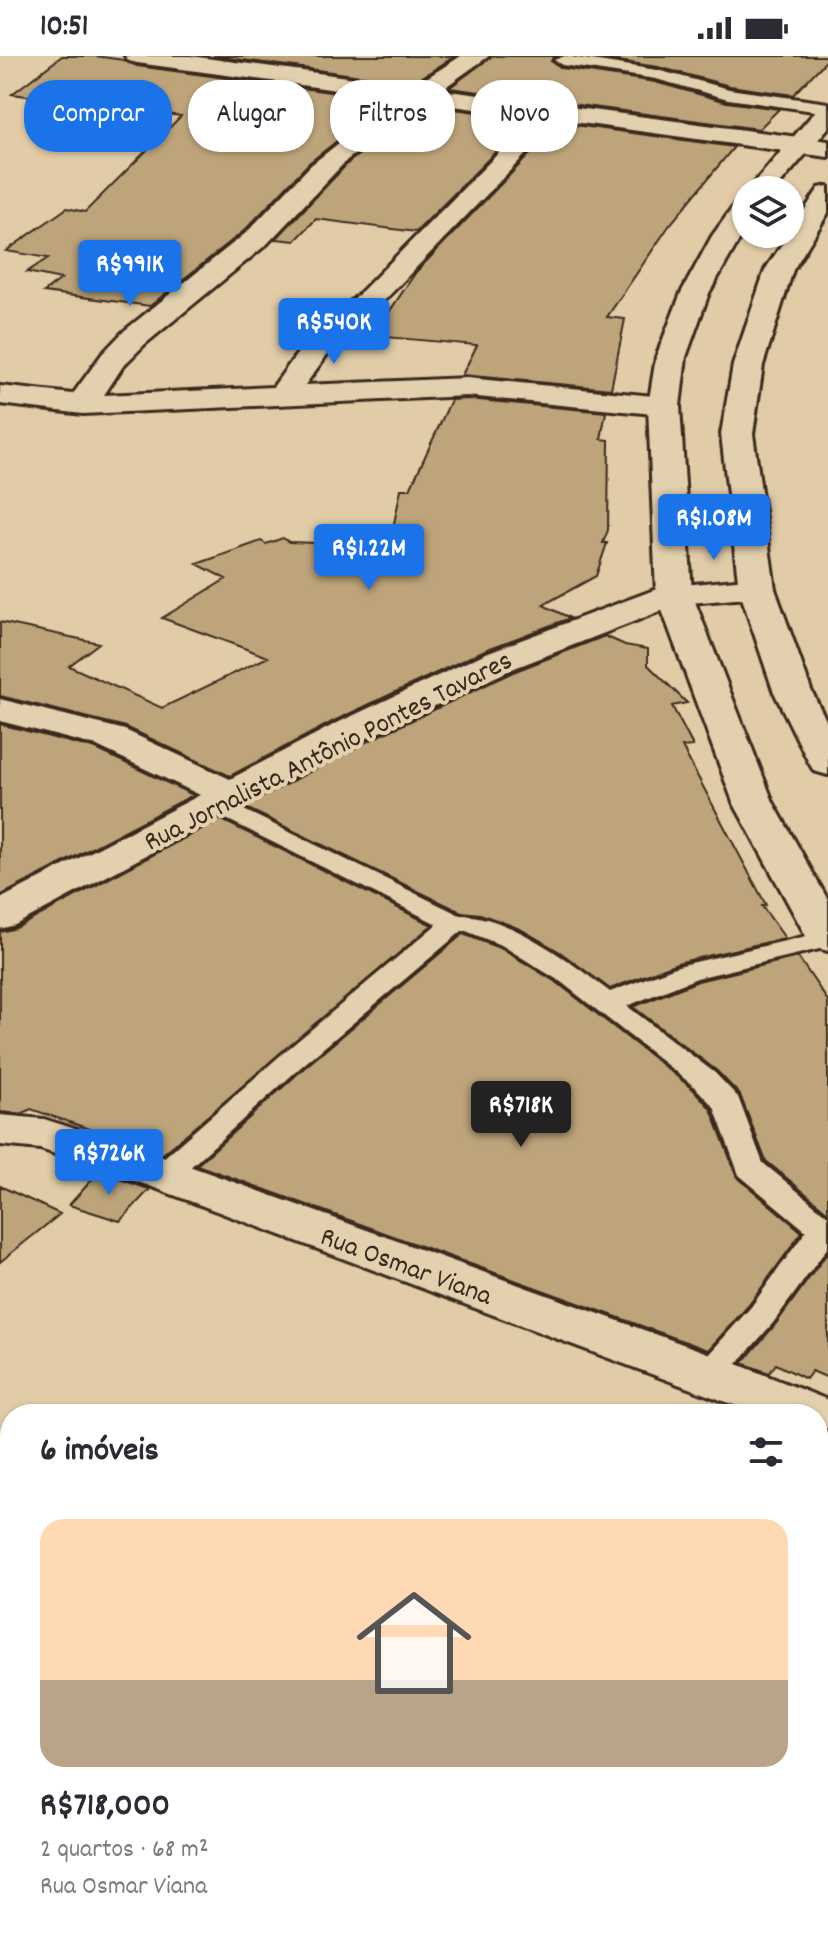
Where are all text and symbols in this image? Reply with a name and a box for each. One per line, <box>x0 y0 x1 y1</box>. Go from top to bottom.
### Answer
text: 10:51 <box>40 7 88 50</box>
chip: Comprar <box>24 80 172 152</box>
chip: Alugar <box>188 80 314 152</box>
chip: Filtros <box>330 80 455 152</box>
chip: Novo <box>471 80 578 152</box>
map controls <box>732 176 804 248</box>
button: layers <box>732 176 804 248</box>
pin: R$991K <box>65 240 195 308</box>
text: R$991K <box>96 247 164 284</box>
pin: R$540K <box>269 298 399 366</box>
text: R$540K <box>297 305 371 342</box>
pin: R$1.08M <box>640 494 788 562</box>
text: R$1.08M <box>676 501 752 538</box>
pin: R$1.22M <box>295 524 443 592</box>
text: R$1.22M <box>332 531 406 568</box>
street label: Rua Jornalista Antônio Pontes Tavares <box>138 643 520 864</box>
pin: R$718K <box>456 1081 586 1149</box>
text: R$718K <box>489 1088 553 1125</box>
pin: R$726K <box>44 1129 174 1197</box>
text: R$726K <box>73 1136 145 1173</box>
street label: Rua Osmar Viana <box>314 1219 498 1319</box>
text: 6 imóveis <box>40 1428 159 1477</box>
icon: filters <box>744 1430 788 1474</box>
icon: home <box>342 1571 486 1715</box>
text: R$718,000 <box>40 1783 170 1832</box>
text: 2 quartos · 68 m² <box>40 1832 208 1869</box>
text: Rua Osmar Viana <box>40 1869 207 1906</box>

